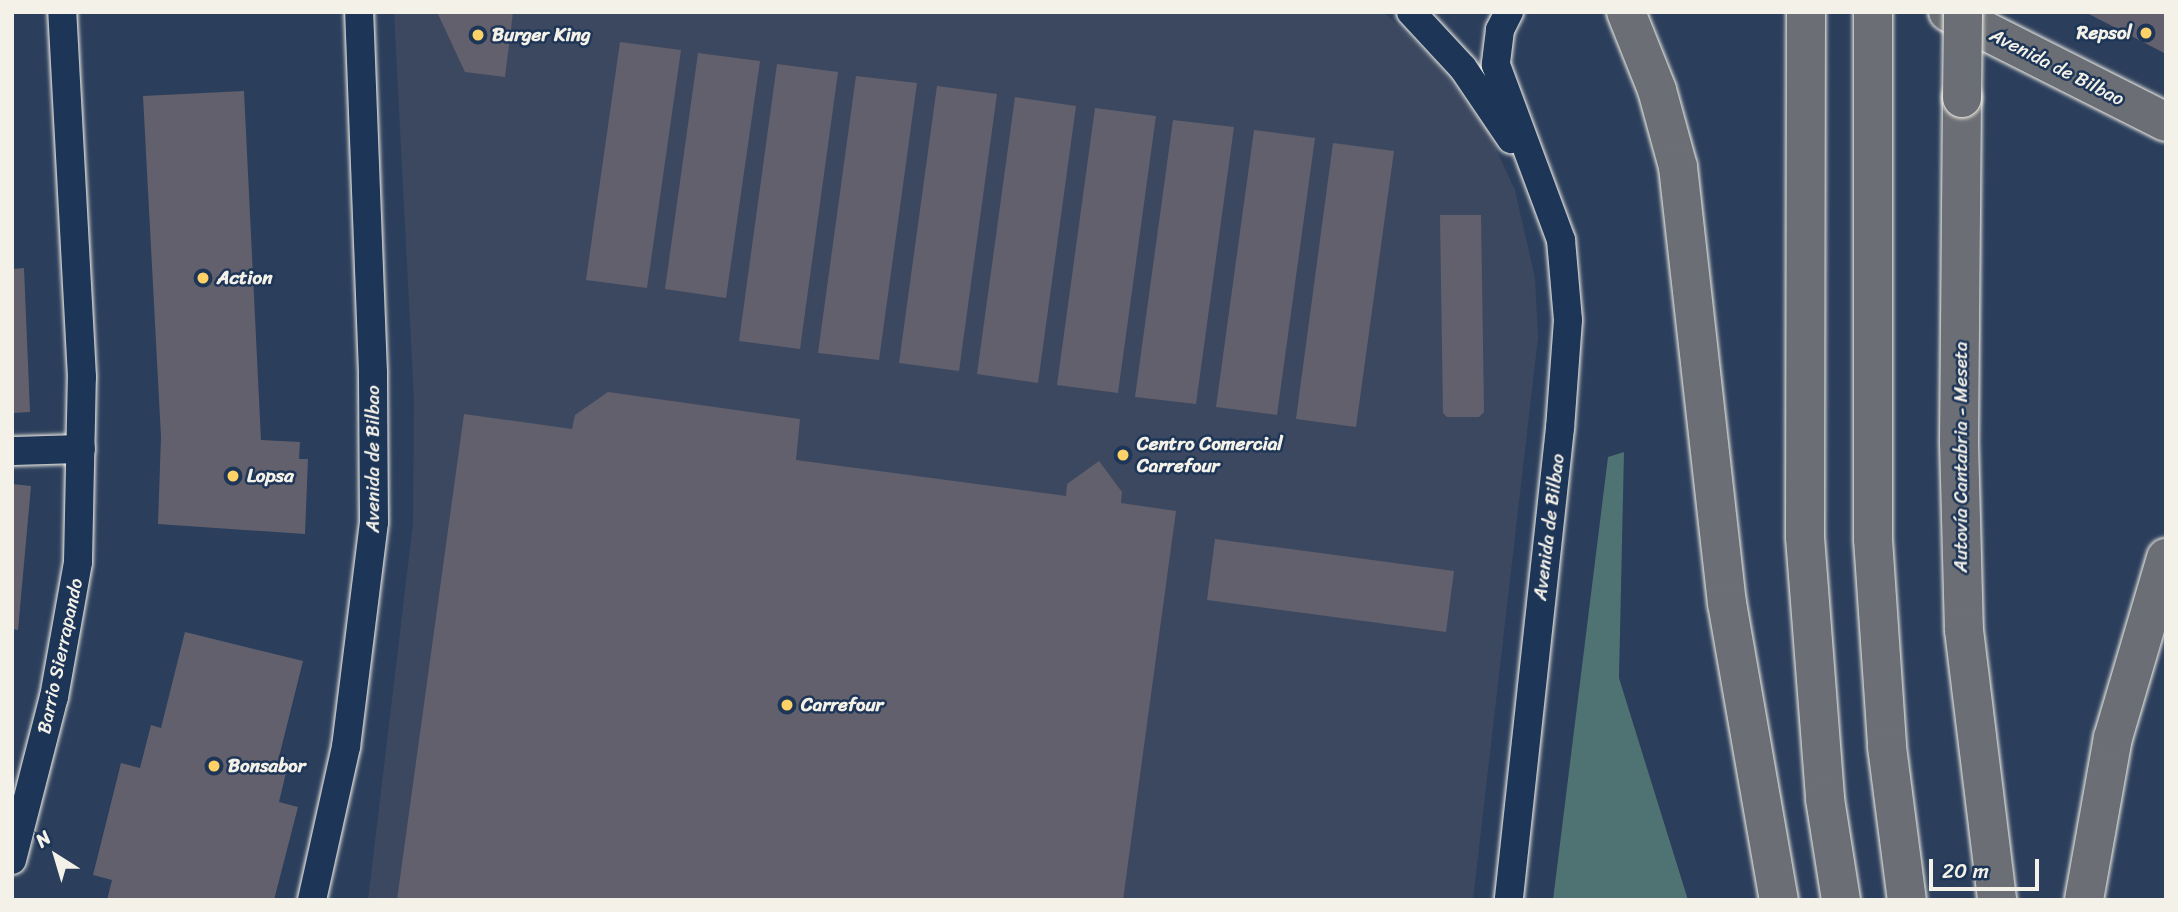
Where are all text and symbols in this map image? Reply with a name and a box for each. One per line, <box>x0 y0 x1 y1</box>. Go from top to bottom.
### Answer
place label: Repsol <box>2077 22 2132 44</box>
street label: Avenida de Bilbao <box>1986 23 2128 111</box>
place label: Burger King <box>492 24 591 46</box>
marker: Repsol <box>2138 25 2154 41</box>
marker: Burger King <box>470 27 486 43</box>
place label: Action <box>217 267 272 289</box>
marker: Action <box>195 270 211 286</box>
street label: Autovía Cantabria - Meseta <box>1950 341 1972 573</box>
street label: Avenida de Bilbao <box>362 385 384 533</box>
place label: Centro Comercial Carrefour <box>1137 433 1283 477</box>
marker: Centro Comercial Carrefour <box>1115 447 1131 463</box>
street label: Avenida de Bilbao <box>1529 452 1569 602</box>
place label: Lopsa <box>247 465 294 487</box>
marker: Lopsa <box>225 468 241 484</box>
street label: Barrio Sierrapando <box>32 576 88 736</box>
place label: Carrefour <box>801 694 883 716</box>
marker: Carrefour <box>779 697 795 713</box>
place label: Bonsabor <box>228 755 306 777</box>
marker: Bonsabor <box>206 758 222 774</box>
north arrow <box>21 821 91 891</box>
text: N <box>28 822 58 856</box>
scale bar <box>1933 846 2043 890</box>
text: 20 m <box>1942 852 1989 890</box>

